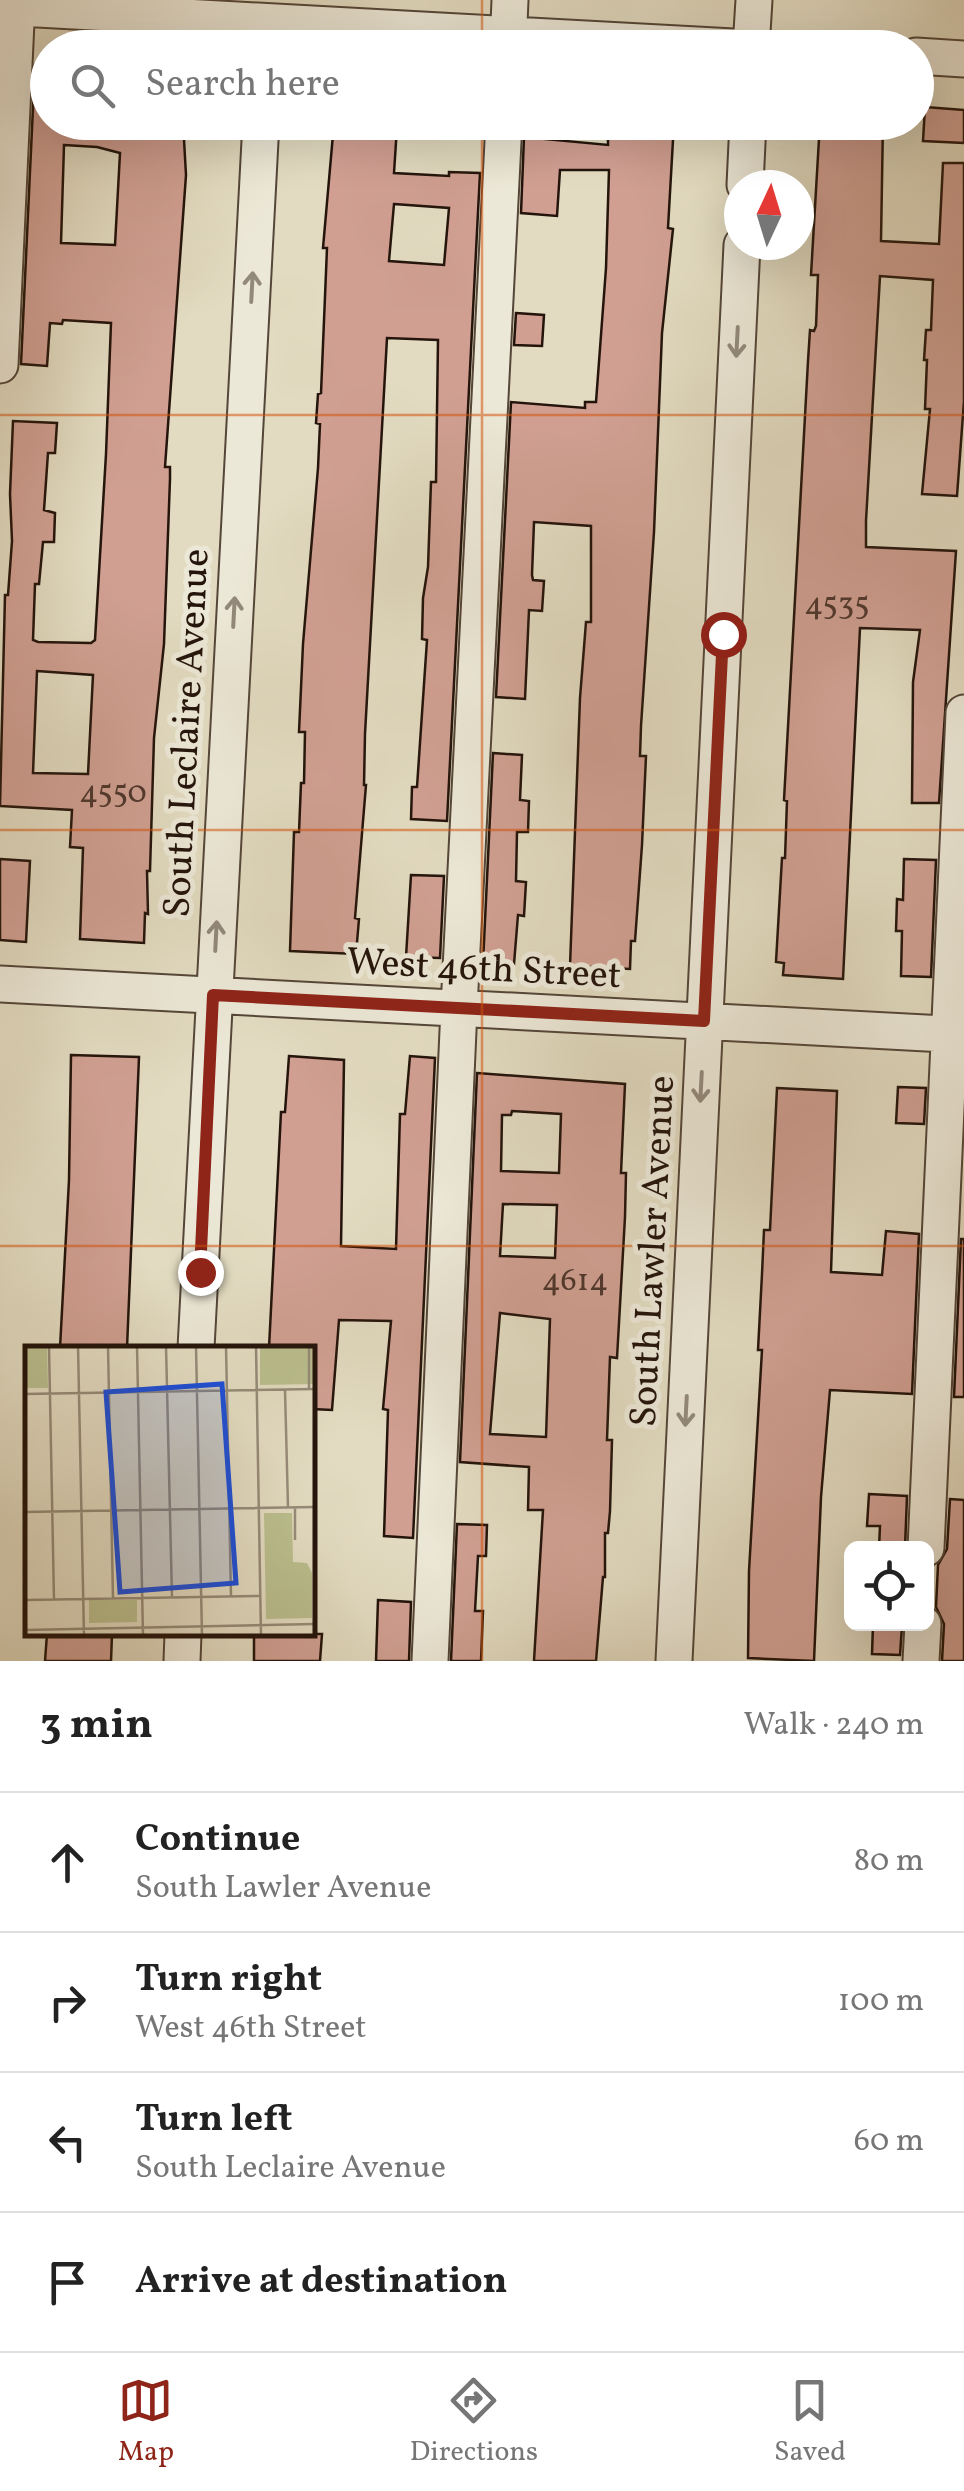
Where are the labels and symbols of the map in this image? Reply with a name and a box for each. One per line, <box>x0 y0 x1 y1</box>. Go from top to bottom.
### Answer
north arrow <box>724 170 814 260</box>
one-way arrow <box>243 272 262 304</box>
one-way arrow <box>727 326 746 358</box>
street label: South Leclaire Avenue <box>152 547 225 919</box>
house number: 4535 <box>804 584 870 628</box>
one-way arrow <box>225 596 244 628</box>
route start <box>701 612 747 658</box>
house number: 4550 <box>79 772 147 816</box>
one-way arrow <box>207 921 226 953</box>
street label: West 46th Street <box>345 937 623 1004</box>
one-way arrow <box>691 1070 710 1102</box>
street label: South Lawler Avenue <box>619 1074 690 1428</box>
route end <box>178 1250 224 1296</box>
house number: 4614 <box>542 1260 608 1304</box>
inset map <box>25 1346 315 1636</box>
one-way arrow <box>676 1395 695 1427</box>

